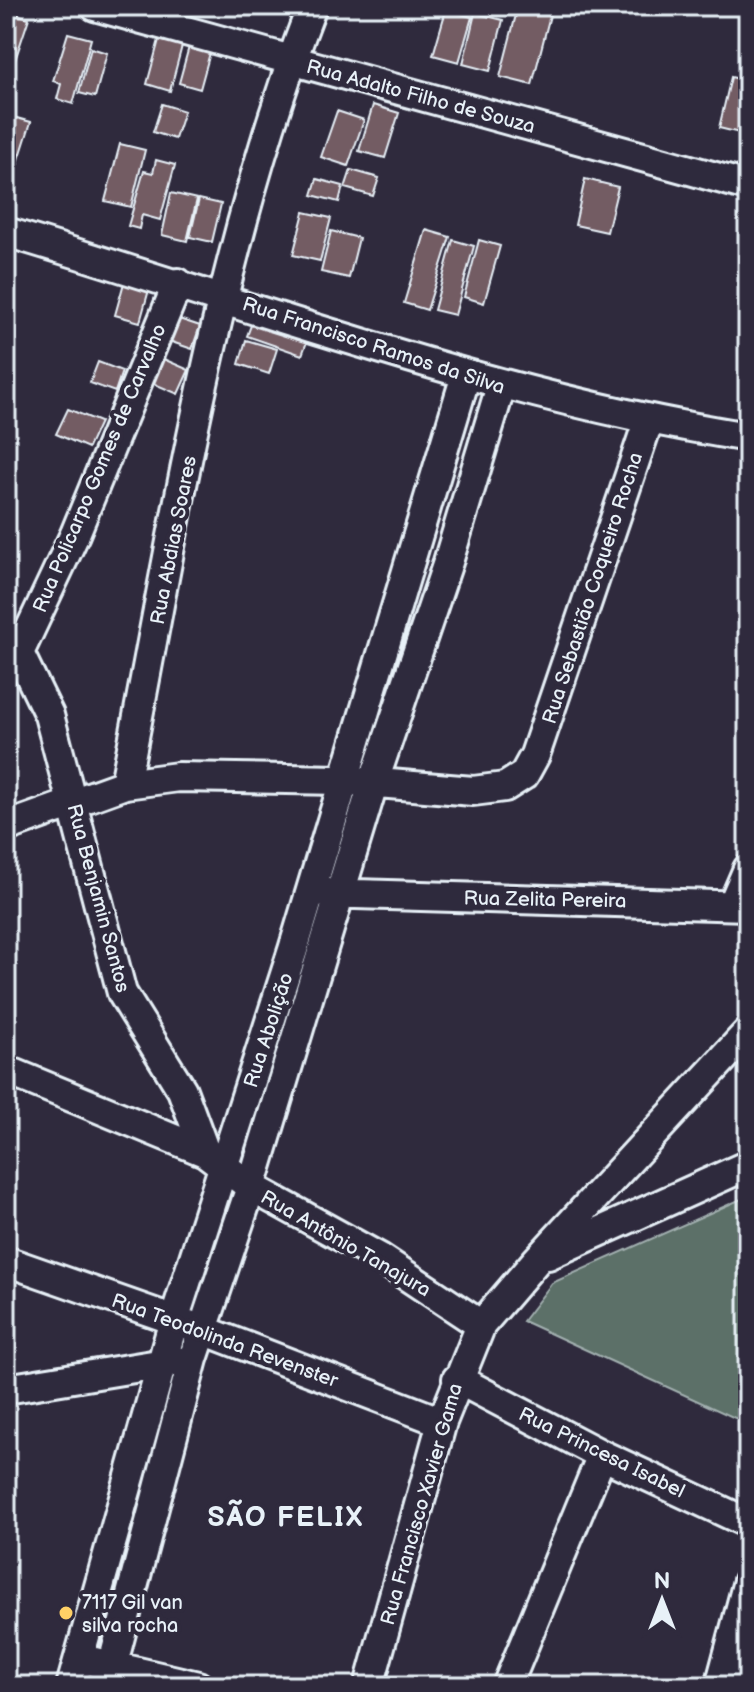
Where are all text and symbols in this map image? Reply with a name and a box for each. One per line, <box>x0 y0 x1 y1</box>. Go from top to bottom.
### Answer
street label: Rua Adalto Filho de Souza <box>304 55 538 139</box>
street label: Rua Francisco Ramos da Silva <box>239 292 508 400</box>
street label: Rua Policarpo Gomes de Carvalho <box>28 321 172 616</box>
street label: Rua Sebastião Coqueiro Rocha <box>538 449 648 727</box>
street label: Rua Abdias Soares <box>146 454 202 627</box>
street label: Rua Benjamin Santos <box>61 801 135 995</box>
street label: Rua Zelita Pereira <box>463 887 627 913</box>
street label: Rua Abolição <box>239 970 299 1091</box>
street label: Rua Antônio Tanajura <box>256 1185 435 1302</box>
street label: Rua Teodolinda Revenster <box>108 1289 342 1393</box>
street label: Rua Francisco Xavier Gama <box>376 1381 468 1628</box>
street label: Rua Princesa Isabel <box>515 1402 689 1504</box>
district label: SÃO FELIX <box>208 1499 364 1534</box>
north arrow <box>622 1560 702 1640</box>
text: N <box>654 1568 670 1595</box>
place label: 7117 Gil van silva rocha <box>82 1591 183 1638</box>
marker: 7117 Gil van silva rocha <box>57 1604 75 1622</box>

